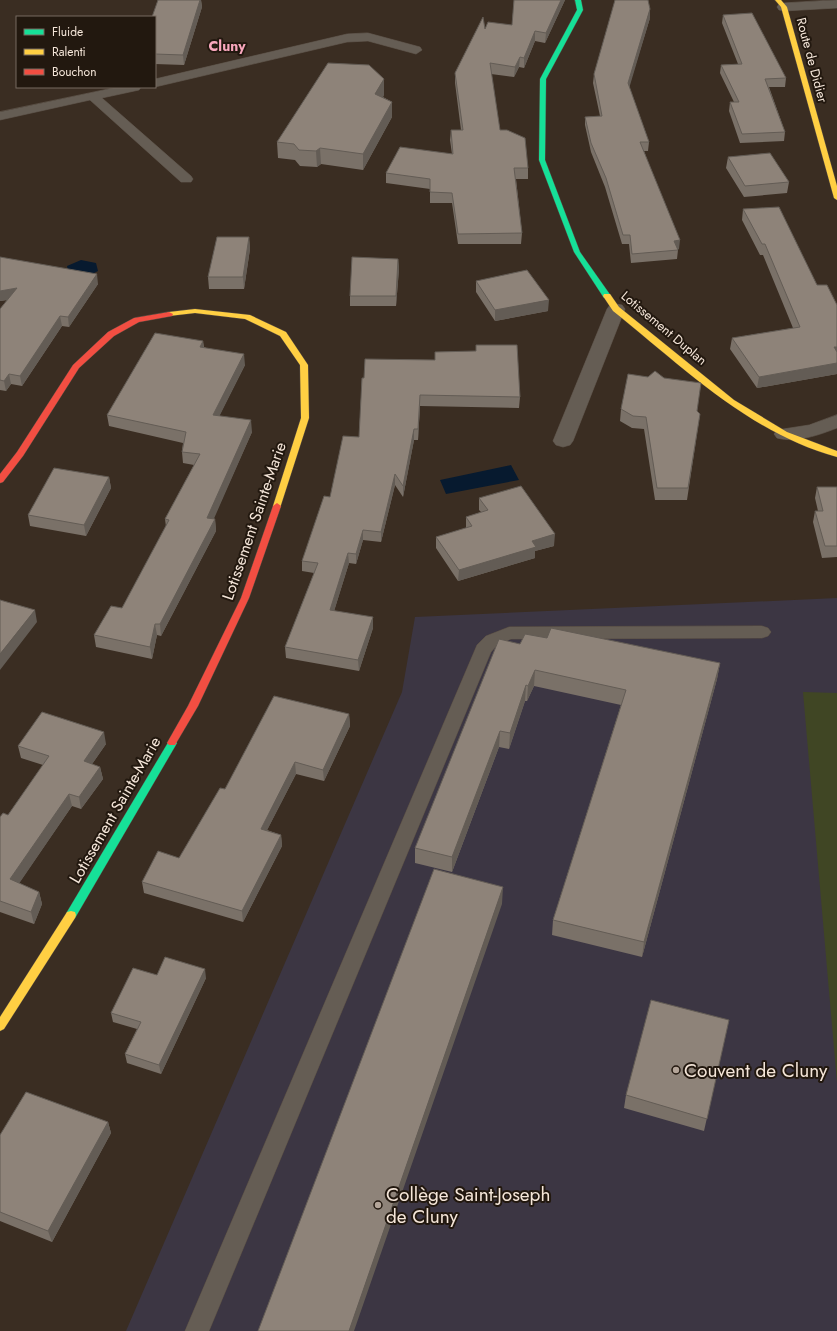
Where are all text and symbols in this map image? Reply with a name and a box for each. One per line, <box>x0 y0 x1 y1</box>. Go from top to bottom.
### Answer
street label: Route de Didier <box>792 15 833 105</box>
legend <box>16 16 156 88</box>
text: Fluide <box>52 23 83 41</box>
district label: Cluny <box>209 36 246 56</box>
text: Ralenti <box>52 43 86 61</box>
text: Bouchon <box>52 63 96 81</box>
street label: Lotissement Duplan <box>617 287 711 369</box>
street label: Lotissement Sainte-Marie <box>216 439 292 603</box>
street label: Lotissement Sainte-Marie <box>64 732 166 888</box>
place label: Couvent de Cluny <box>684 1057 828 1084</box>
marker: Couvent de Cluny <box>671 1065 681 1075</box>
place label: Collège Saint-Joseph de Cluny <box>386 1181 550 1230</box>
marker: Collège Saint-Joseph de Cluny <box>373 1200 383 1210</box>

